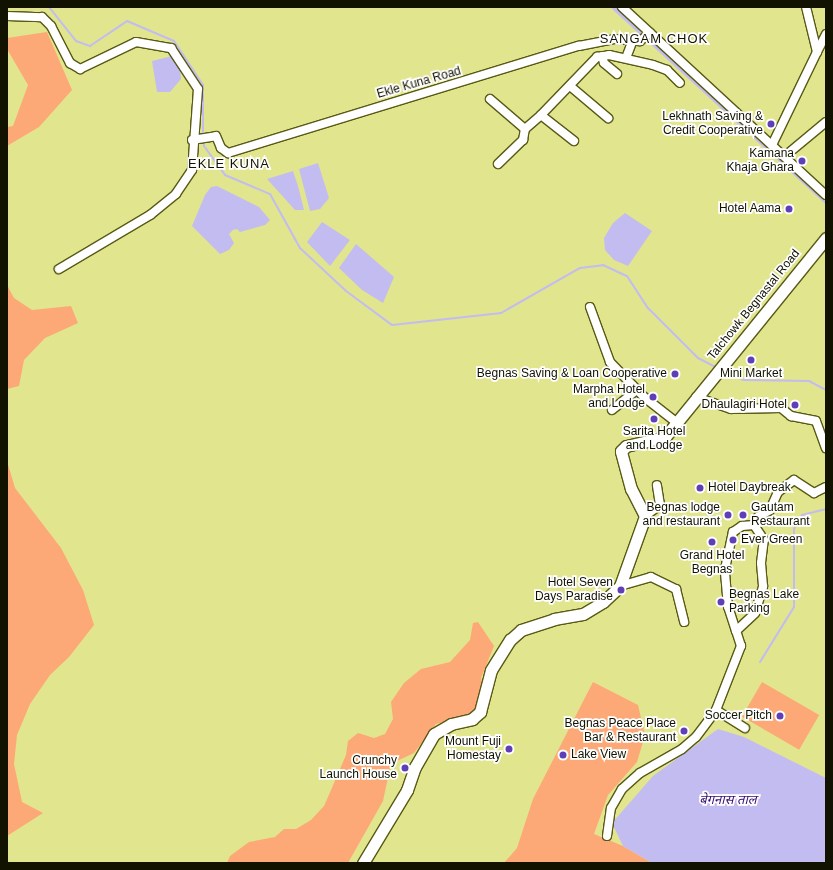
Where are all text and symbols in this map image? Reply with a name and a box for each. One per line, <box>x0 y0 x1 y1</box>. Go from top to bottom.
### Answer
district label: SANGAM CHOK <box>600 31 708 47</box>
street label: Ekle Kuna Road <box>375 64 463 102</box>
place label: Lekhnath Saving & Credit Cooperative <box>662 110 763 138</box>
marker: Lekhnath Saving & Credit Cooperative <box>766 119 776 129</box>
place label: Kamana Khaja Ghara <box>727 147 794 175</box>
district label: EKLE KUNA <box>188 156 270 172</box>
marker: Kamana Khaja Ghara <box>797 156 807 166</box>
place label: Hotel Aama <box>718 202 781 216</box>
marker: Hotel Aama <box>784 204 794 214</box>
street label: Talchowk Begnastal Road <box>705 247 803 363</box>
marker: Mini Market <box>746 355 756 365</box>
place label: Begnas Saving & Loan Cooperative <box>477 367 667 381</box>
place label: Mini Market <box>720 367 782 381</box>
marker: Begnas Saving & Loan Cooperative <box>670 369 680 379</box>
place label: Marpha Hotel and Lodge <box>573 383 645 411</box>
marker: Marpha Hotel and Lodge <box>648 392 658 402</box>
place label: Dhaulagiri Hotel <box>702 398 787 412</box>
marker: Dhaulagiri Hotel <box>790 400 800 410</box>
marker: Sarita Hotel and Lodge <box>649 414 659 424</box>
place label: Sarita Hotel and Lodge <box>623 425 685 453</box>
place label: Hotel Daybreak <box>708 481 791 495</box>
marker: Hotel Daybreak <box>695 483 705 493</box>
place label: Begnas lodge and restaurant <box>643 501 720 529</box>
place label: Gautam Restaurant <box>751 501 810 529</box>
marker: Begnas lodge and restaurant <box>723 510 733 520</box>
marker: Gautam Restaurant <box>738 510 748 520</box>
place label: Ever Green <box>741 533 802 547</box>
marker: Ever Green <box>728 535 738 545</box>
marker: Grand Hotel Begnas <box>707 537 717 547</box>
place label: Grand Hotel Begnas <box>680 549 744 577</box>
place label: Hotel Seven Days Paradise <box>535 576 613 604</box>
marker: Hotel Seven Days Paradise <box>616 585 626 595</box>
place label: Begnas Lake Parking <box>729 588 799 616</box>
marker: Begnas Lake Parking <box>716 597 726 607</box>
place label: Soccer Pitch <box>705 709 772 723</box>
marker: Soccer Pitch <box>775 711 785 721</box>
place label: Begnas Peace Place Bar & Restaurant <box>565 717 676 745</box>
marker: Begnas Peace Place Bar & Restaurant <box>679 726 689 736</box>
place label: Mount Fuji Homestay <box>445 735 501 763</box>
marker: Mount Fuji Homestay <box>504 744 514 754</box>
place label: Lake View <box>571 748 626 762</box>
marker: Lake View <box>558 750 568 760</box>
place label: Crunchy Launch House <box>320 754 397 782</box>
marker: Crunchy Launch House <box>400 763 410 773</box>
water label: बेगनास ताल <box>699 792 757 808</box>

